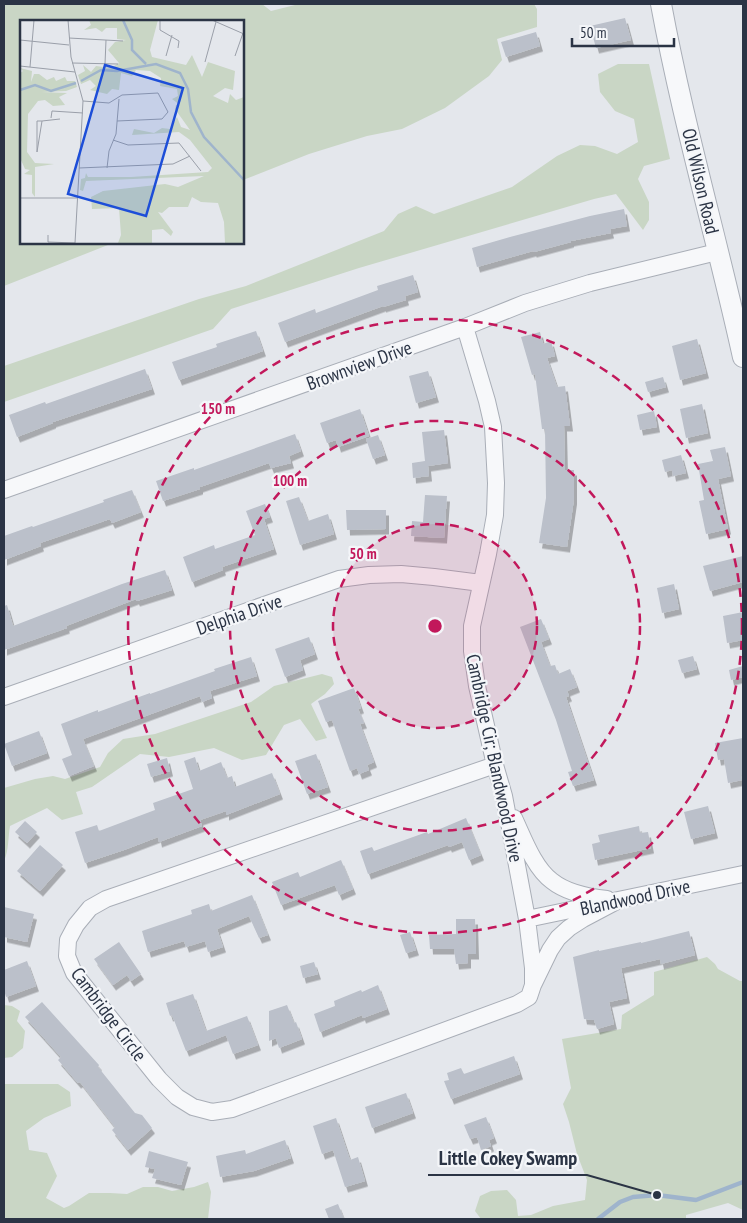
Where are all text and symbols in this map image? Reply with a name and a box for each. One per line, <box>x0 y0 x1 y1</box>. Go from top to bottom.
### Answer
scale bar <box>572 15 674 47</box>
inset map <box>20 20 244 244</box>
text: 50 m <box>580 23 606 42</box>
street label: Old Wilson Road <box>677 126 725 236</box>
street label: Brownview Drive <box>303 335 415 395</box>
text: 150 m <box>201 399 235 418</box>
text: 100 m <box>273 471 307 490</box>
text: 50 m <box>349 544 377 563</box>
street label: Delphia Drive <box>193 588 285 640</box>
centre of rings <box>426 617 444 635</box>
street label: Cambridge Cir; Blandwood Drive <box>461 652 529 864</box>
street label: Blandwood Drive <box>578 874 692 920</box>
street label: Cambridge Circle <box>66 962 152 1066</box>
callout: Little Cokey Swamp <box>428 1140 587 1175</box>
text: Little Cokey Swamp <box>439 1145 577 1171</box>

